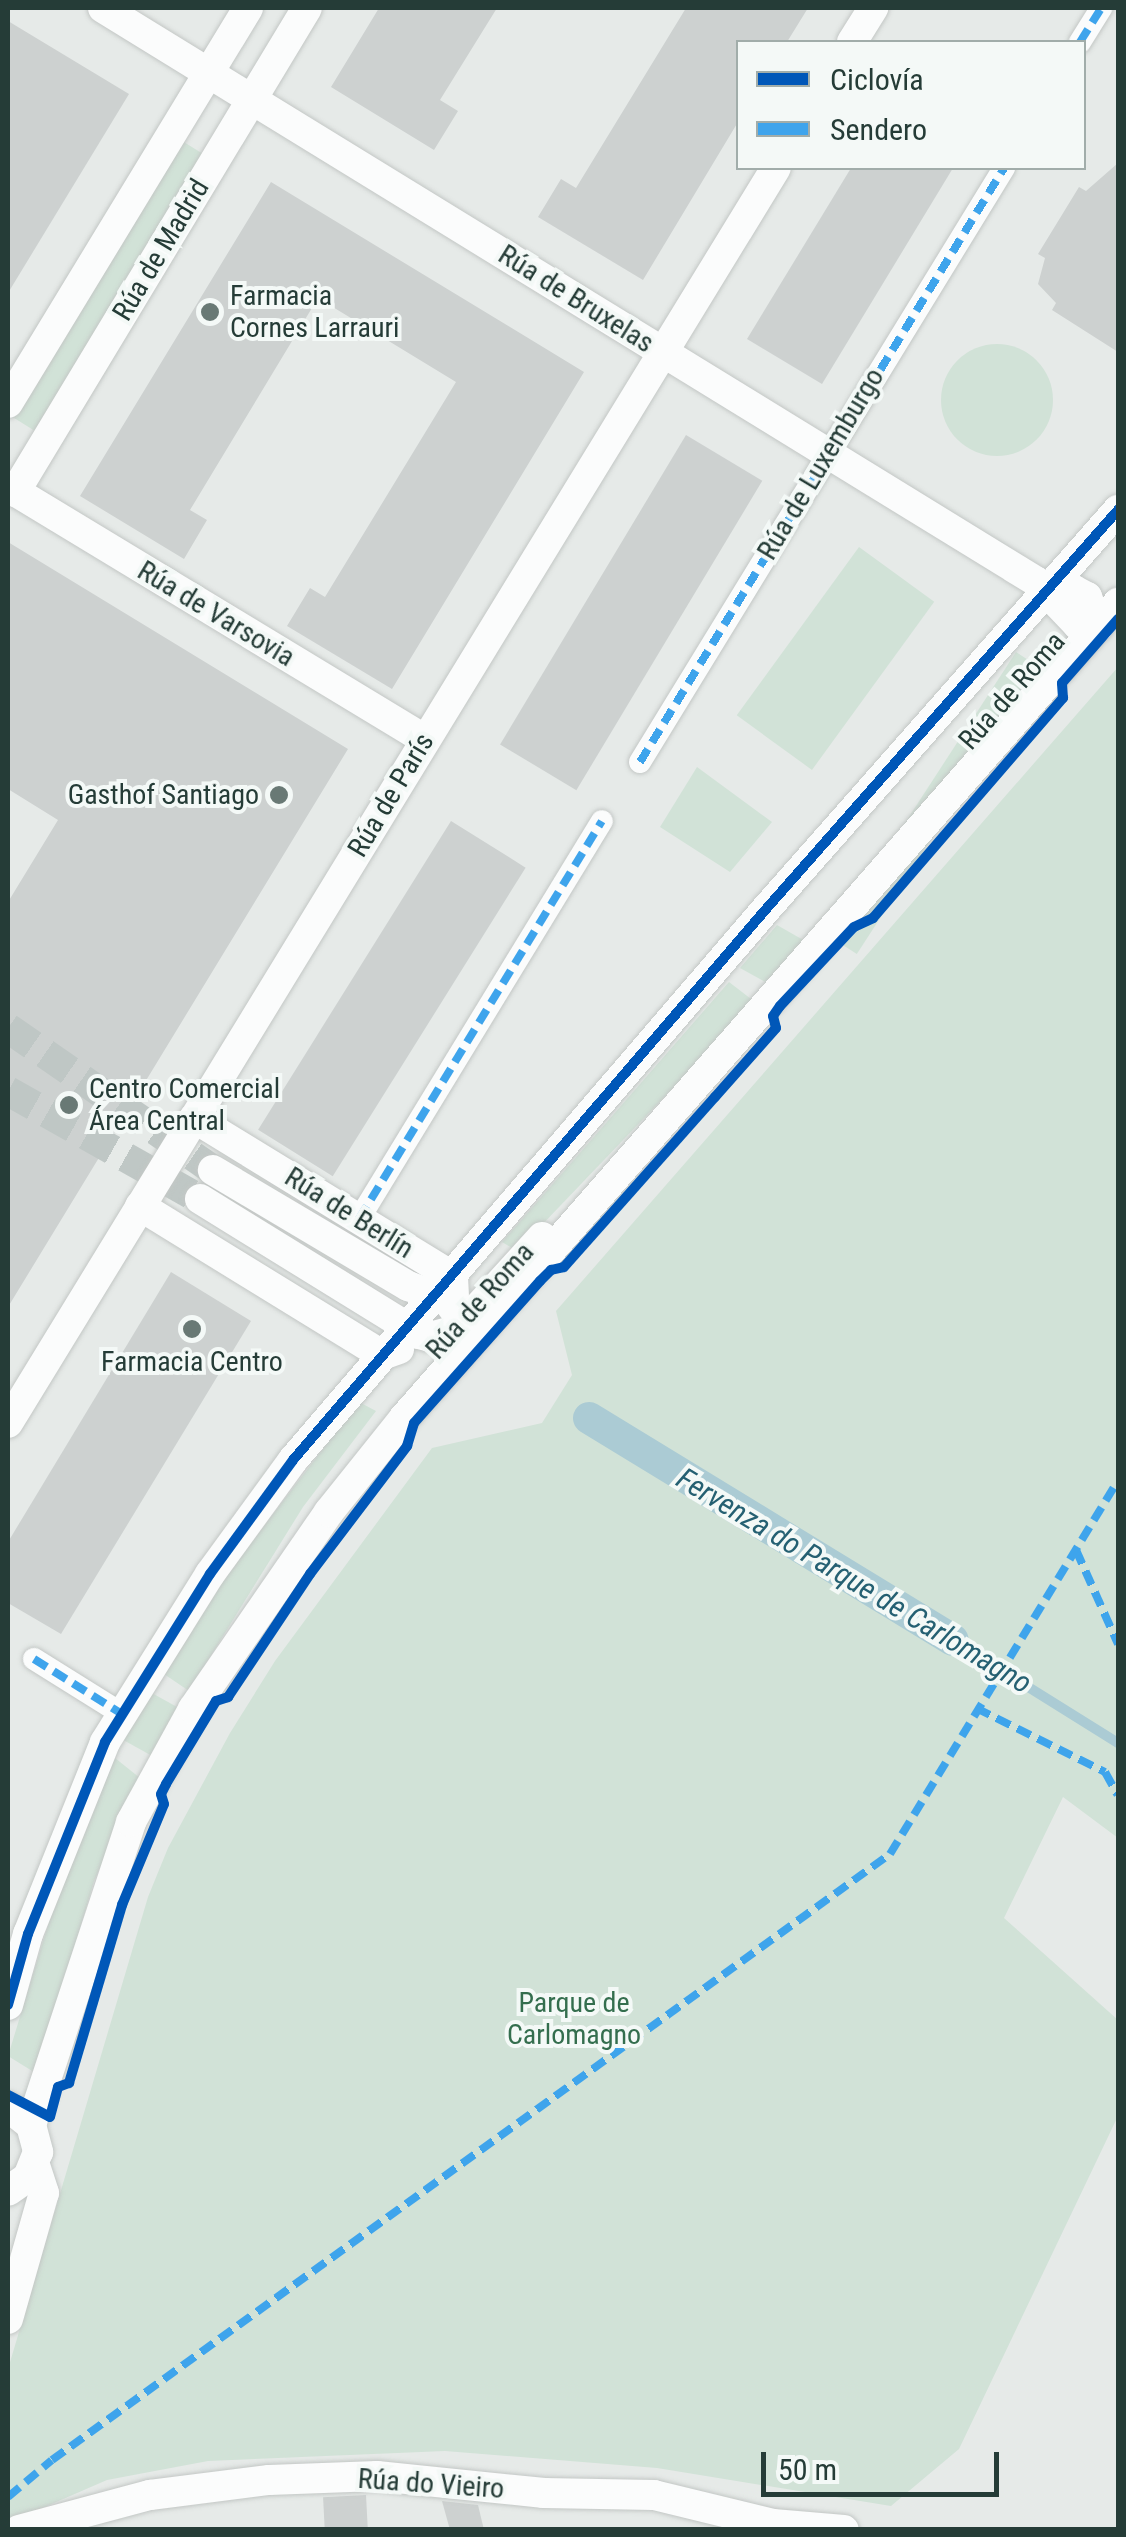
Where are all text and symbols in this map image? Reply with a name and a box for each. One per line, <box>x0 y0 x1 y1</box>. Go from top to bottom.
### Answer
legend <box>736 40 1086 170</box>
text: Ciclovía <box>830 62 924 97</box>
text: Sendero <box>830 112 927 147</box>
street label: Rúa de Madrid <box>106 173 216 327</box>
street label: Rúa de Bruxelas <box>492 238 660 360</box>
place label: Farmacia Cornes Larrauri <box>230 279 399 345</box>
marker: Farmacia Cornes Larrauri <box>199 301 221 323</box>
street label: Rúa de Luxemburgo <box>751 362 891 566</box>
street label: Rúa de Varsovia <box>131 554 301 674</box>
street label: Rúa de Roma <box>952 625 1072 757</box>
street label: Rúa de París <box>341 727 441 863</box>
place label: Gasthof Santiago <box>68 778 259 812</box>
marker: Gasthof Santiago <box>268 784 290 806</box>
place label: Centro Comercial Área Central <box>89 1072 280 1138</box>
marker: Centro Comercial Área Central <box>58 1094 80 1116</box>
street label: Rúa de Berlín <box>279 1160 419 1266</box>
street label: Rúa de Roma <box>419 1236 541 1366</box>
marker: Farmacia Centro <box>181 1318 203 1340</box>
place label: Farmacia Centro <box>101 1345 283 1379</box>
water label: Fervenza do Parque de Carlomagno <box>670 1461 1038 1701</box>
park label: Parque de Carlomagno <box>507 1986 641 2052</box>
scale bar <box>766 2432 1004 2494</box>
text: 50 m <box>778 2452 837 2487</box>
street label: Rúa do Vieiro <box>357 2462 505 2506</box>

